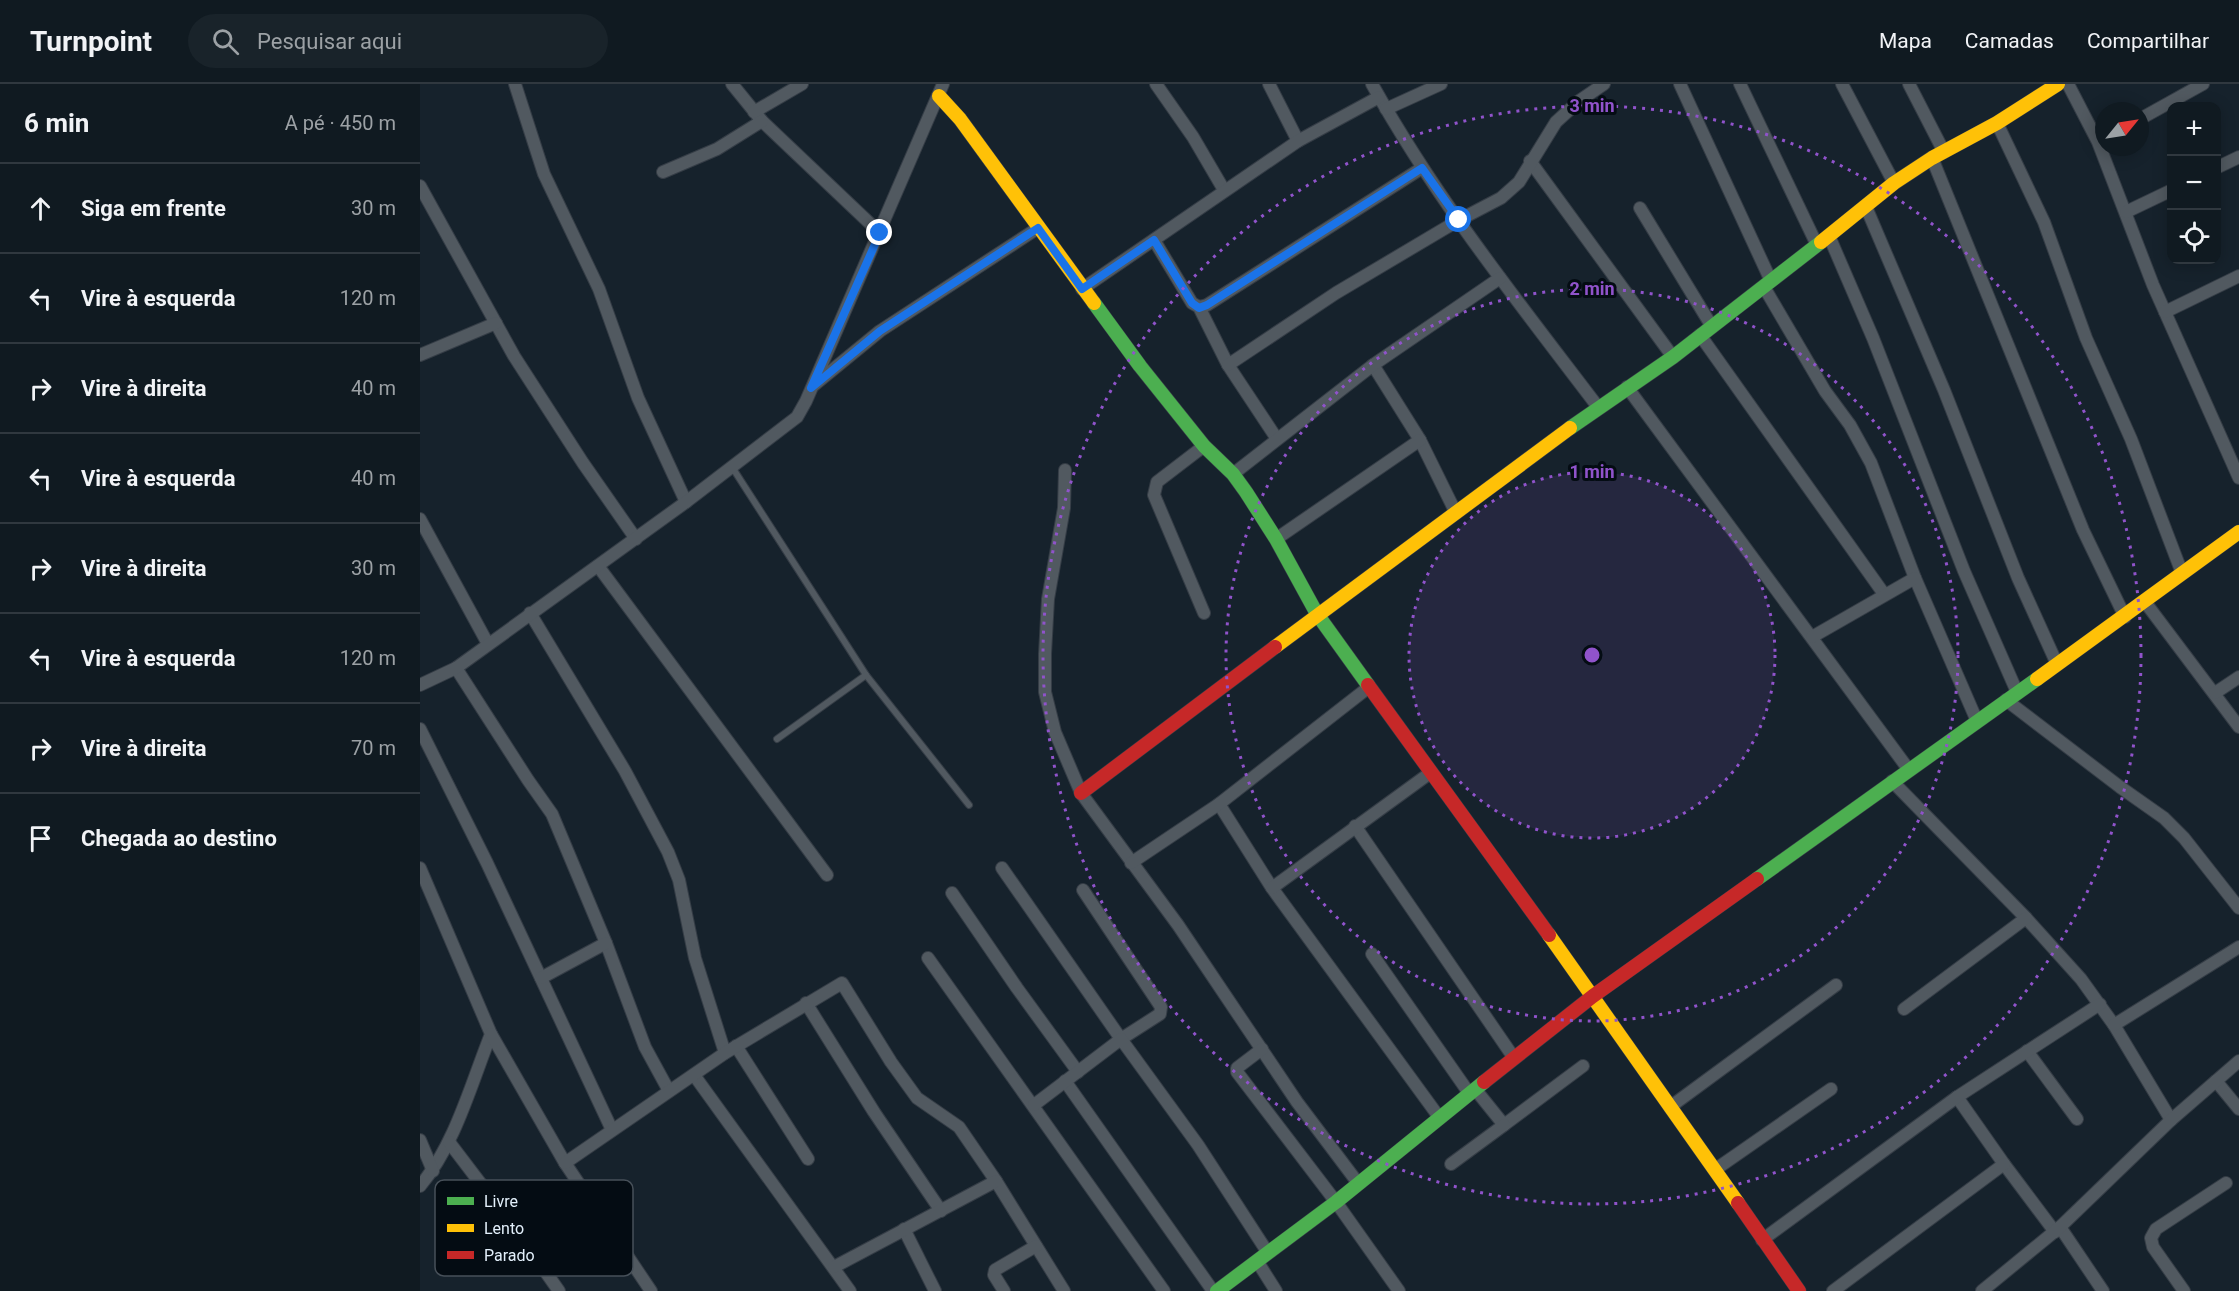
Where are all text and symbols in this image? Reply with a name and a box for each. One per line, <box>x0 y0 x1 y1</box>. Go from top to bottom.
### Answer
search box <box>188 14 608 68</box>
text: Turnpoint <box>30 25 152 58</box>
icon: search <box>209 25 242 58</box>
text: Pesquisar aqui <box>257 29 402 54</box>
text: Mapa <box>1879 29 1932 53</box>
text: Camadas <box>1965 29 2054 53</box>
text: Compartilhar <box>2087 29 2209 53</box>
text: 3 min <box>1569 95 1615 116</box>
north arrow <box>2095 102 2149 156</box>
map controls <box>2167 102 2221 264</box>
button: + <box>2167 102 2221 156</box>
text: 6 min <box>24 108 89 138</box>
text: A pé · 450 m <box>285 111 396 135</box>
button: − <box>2167 156 2221 210</box>
icon: ahead <box>24 192 57 225</box>
text: Siga em frente <box>81 196 226 221</box>
text: 30 m <box>351 196 396 220</box>
route start <box>1445 206 1471 232</box>
button: locate <box>2167 210 2221 264</box>
route end <box>866 219 892 245</box>
text: 2 min <box>1569 278 1615 299</box>
icon: left <box>24 282 57 315</box>
text: Vire à esquerda <box>81 286 235 311</box>
text: 120 m <box>340 286 396 310</box>
icon: right <box>24 372 57 405</box>
text: Vire à direita <box>81 376 207 401</box>
text: 40 m <box>351 376 396 400</box>
text: 1 min <box>1569 461 1615 482</box>
icon: left <box>24 462 57 495</box>
text: Vire à esquerda <box>81 466 235 491</box>
text: 40 m <box>351 466 396 490</box>
icon: right <box>24 552 57 585</box>
text: Vire à direita <box>81 556 207 581</box>
text: 30 m <box>351 556 396 580</box>
icon: left <box>24 642 57 675</box>
centre of rings <box>1582 645 1602 665</box>
text: Vire à esquerda <box>81 646 235 671</box>
text: 120 m <box>340 646 396 670</box>
icon: right <box>24 732 57 765</box>
text: Vire à direita <box>81 736 207 761</box>
text: 70 m <box>351 736 396 760</box>
icon: arrive <box>24 822 57 855</box>
text: Chegada ao destino <box>81 826 277 851</box>
legend <box>435 1180 633 1276</box>
text: Livre <box>484 1192 518 1211</box>
text: Lento <box>484 1219 524 1238</box>
text: Parado <box>484 1246 535 1265</box>

